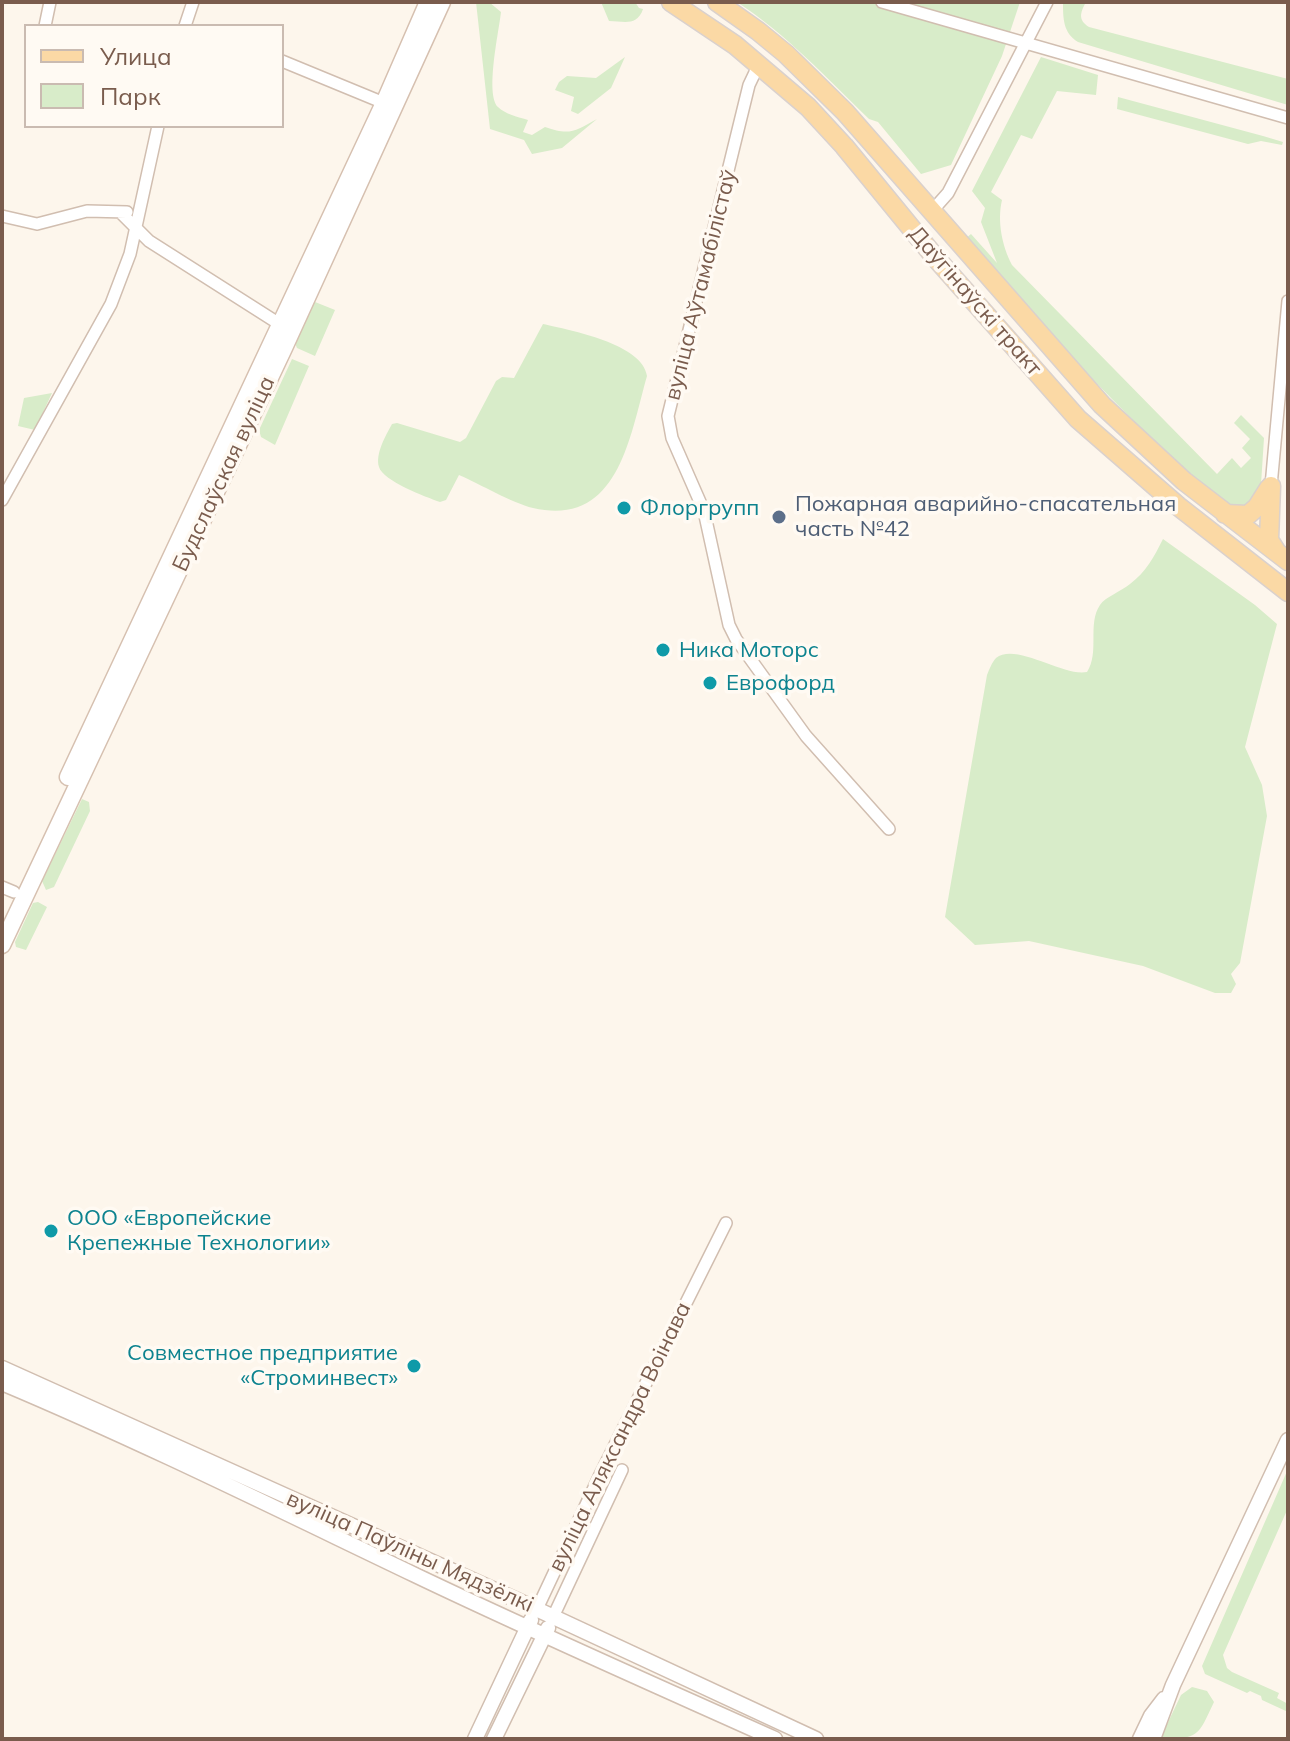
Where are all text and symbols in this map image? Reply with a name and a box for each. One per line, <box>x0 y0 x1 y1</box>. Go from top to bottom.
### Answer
legend <box>24 24 284 128</box>
text: Улица <box>100 41 172 71</box>
text: Парк <box>100 81 161 111</box>
street label: вуліца Аўтамабілістаў <box>660 167 742 403</box>
street label: Даўгінаўскі тракт <box>903 221 1047 381</box>
street label: Будслаўская вуліца <box>167 372 281 576</box>
place label: Пожарная аварийно-спасательная часть №42 <box>795 491 1176 542</box>
place label: Флоргрупп <box>640 495 759 521</box>
marker: Флоргрупп <box>615 499 633 517</box>
marker: Пожарная аварийно-спасательная часть №42 <box>770 508 788 526</box>
place label: Ника Моторс <box>679 637 819 663</box>
marker: Ника Моторс <box>654 641 672 659</box>
place label: Еврофорд <box>726 670 835 696</box>
marker: Еврофорд <box>701 674 719 692</box>
place label: ООО «Европейские Крепежные Технологии» <box>67 1205 330 1256</box>
marker: ООО «Европейские Крепежные Технологии» <box>42 1222 60 1240</box>
street label: вуліца Аляксандра Воінава <box>543 1298 697 1576</box>
place label: Совместное предприятие «Строминвест» <box>127 1340 398 1392</box>
marker: Совместное предприятие «Строминвест» <box>405 1357 423 1375</box>
street label: вуліца Паўліны Мядзёлкі <box>282 1486 538 1618</box>

